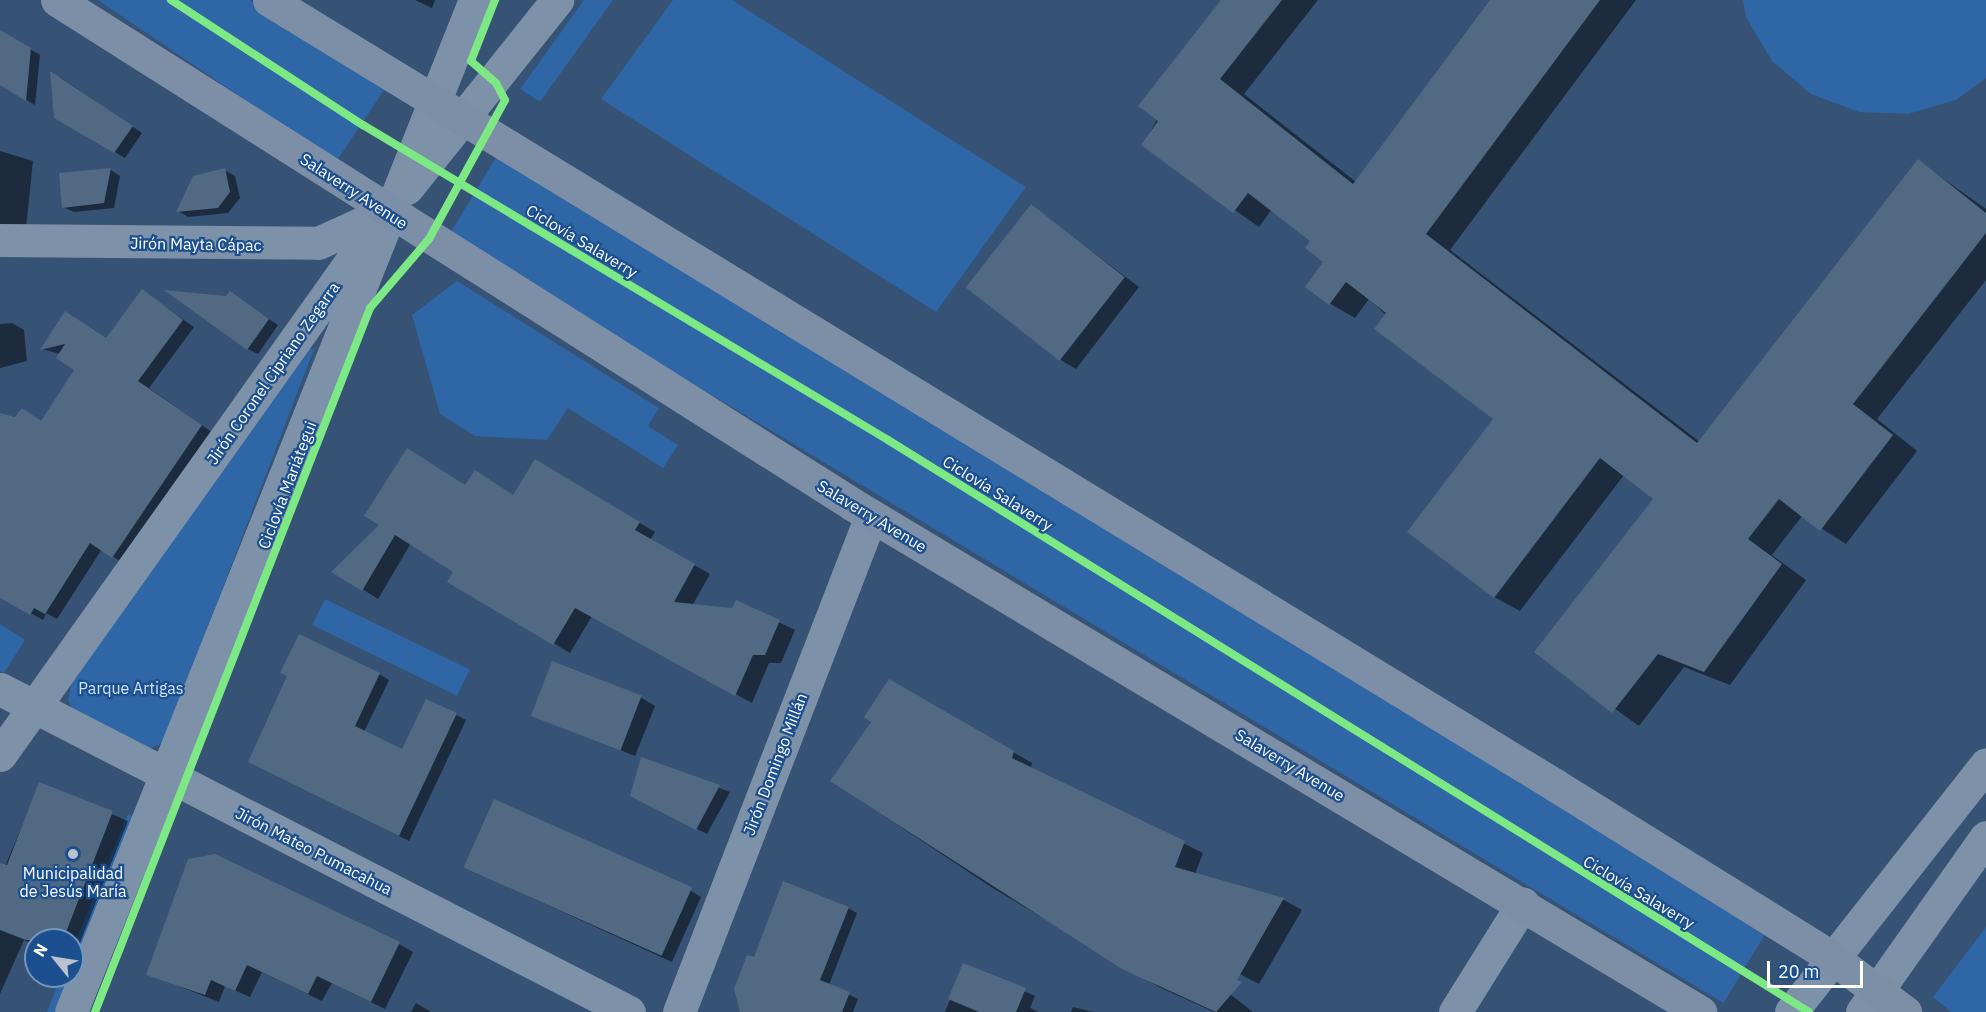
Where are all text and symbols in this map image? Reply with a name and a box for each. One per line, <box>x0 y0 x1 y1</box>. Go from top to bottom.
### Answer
street label: Salaverry Avenue <box>297 149 411 233</box>
street label: Ciclovía Salaverry <box>523 200 641 282</box>
street label: Jirón Mayta Cápac <box>130 233 262 255</box>
street label: Jirón Coronel Cipriano Zegarra <box>203 278 343 468</box>
street label: Ciclovía Mariátegui <box>254 418 320 552</box>
street label: Ciclovía Salaverry <box>939 451 1057 535</box>
street label: Salaverry Avenue <box>814 476 930 556</box>
park label: Parque Artigas <box>78 678 184 698</box>
street label: Jirón Domingo Millán <box>739 690 811 838</box>
street label: Salaverry Avenue <box>1232 725 1348 805</box>
street label: Jirón Mateo Pumacahua <box>233 803 395 899</box>
marker: Municipalidad de Jesús María <box>66 847 80 861</box>
street label: Ciclovía Salaverry <box>1580 851 1698 933</box>
place label: Municipalidad de Jesús María <box>19 863 127 901</box>
north arrow <box>24 928 84 988</box>
text: N <box>29 940 52 960</box>
scale bar <box>1770 949 1866 987</box>
text: 20 m <box>1778 960 1820 983</box>

